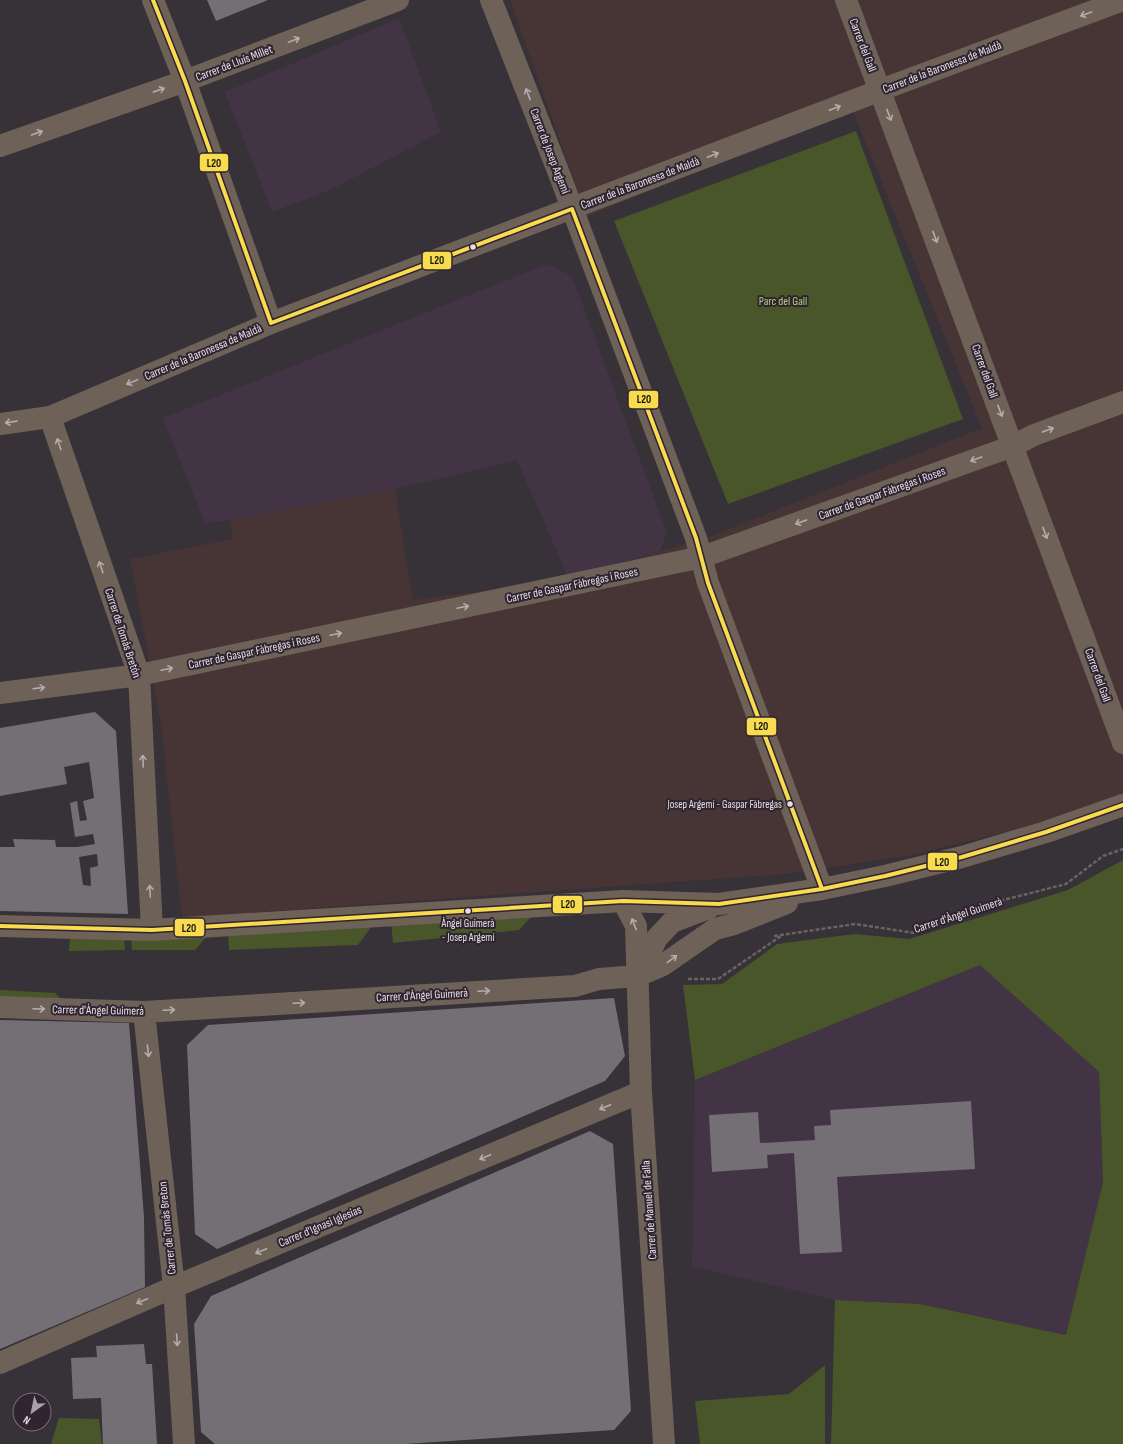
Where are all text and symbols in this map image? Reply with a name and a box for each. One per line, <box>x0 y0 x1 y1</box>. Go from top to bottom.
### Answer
one-way arrow <box>1081 10 1093 18</box>
street label: Carrer del Gall <box>845 16 880 74</box>
one-way arrow <box>288 35 300 43</box>
street label: Carrer de la Baronessa de Maldà <box>881 38 1004 97</box>
street label: Carrer de Lluís Millet <box>194 42 275 85</box>
one-way arrow <box>153 86 166 93</box>
one-way arrow <box>524 88 531 100</box>
one-way arrow <box>828 104 840 112</box>
street label: Carrer de Josep Argemí <box>526 106 573 197</box>
one-way arrow <box>886 109 894 121</box>
one-way arrow <box>30 129 42 137</box>
one-way arrow <box>707 150 719 158</box>
line badge: L20 <box>199 153 229 172</box>
street label: Carrer de la Baronessa de Maldà <box>579 154 702 213</box>
text: L20 <box>207 157 221 170</box>
one-way arrow <box>931 231 939 243</box>
unlabelled marker <box>468 242 478 252</box>
line badge: L20 <box>422 251 452 270</box>
text: L20 <box>430 254 444 267</box>
park label: Parc del Gall <box>759 294 807 309</box>
street label: Carrer de la Baronessa de Maldà <box>142 321 265 384</box>
street label: Carrer del Gall <box>968 342 1001 400</box>
one-way arrow <box>127 379 139 386</box>
line badge: L20 <box>628 390 659 409</box>
text: L20 <box>637 393 651 406</box>
one-way arrow <box>996 405 1004 417</box>
one-way arrow <box>5 418 18 426</box>
one-way arrow <box>1041 426 1054 433</box>
one-way arrow <box>55 439 63 451</box>
one-way arrow <box>970 456 982 464</box>
street label: Carrer de Gaspar Fàbregas i Roses <box>817 463 948 523</box>
one-way arrow <box>794 519 807 526</box>
one-way arrow <box>1042 527 1049 540</box>
one-way arrow <box>97 562 105 574</box>
street label: Carrer de Gaspar Fàbregas i Roses <box>505 564 639 607</box>
street label: Carrer de Tomás Bretón <box>101 586 144 680</box>
one-way arrow <box>456 603 469 611</box>
street label: Carrer de Gaspar Fàbregas i Roses <box>187 630 321 673</box>
one-way arrow <box>329 630 342 638</box>
street label: Carrer del Gall <box>1081 646 1114 704</box>
one-way arrow <box>160 665 173 673</box>
one-way arrow <box>32 684 45 692</box>
line badge: L20 <box>746 717 777 736</box>
text: L20 <box>754 720 768 733</box>
one-way arrow <box>140 755 147 768</box>
place label: Josep Argemí - Gaspar Fàbregas <box>666 798 782 811</box>
marker: Josep Argemí - Gaspar Fàbregas <box>785 799 795 809</box>
line badge: L20 <box>927 852 958 871</box>
text: L20 <box>935 856 949 869</box>
one-way arrow <box>147 885 154 898</box>
street label: Carrer d'Àngel Guimerà <box>912 894 1005 937</box>
line badge: L20 <box>552 895 583 914</box>
text: L20 <box>561 898 575 911</box>
marker: Àngel Guimerà - Josep Argemí <box>463 906 473 916</box>
place label: Àngel Guimerà - Josep Argemí <box>440 917 495 944</box>
one-way arrow <box>630 917 637 930</box>
line badge: L20 <box>174 918 205 937</box>
text: L20 <box>182 922 196 935</box>
one-way arrow <box>666 954 677 963</box>
street label: Carrer d'Àngel Guimerà <box>376 986 469 1005</box>
one-way arrow <box>477 988 490 995</box>
one-way arrow <box>292 999 305 1006</box>
street label: Carrer d'Àngel Guimerà <box>52 1002 144 1019</box>
one-way arrow <box>32 1005 45 1012</box>
one-way arrow <box>162 1007 175 1014</box>
one-way arrow <box>144 1044 152 1057</box>
one-way arrow <box>599 1104 611 1112</box>
one-way arrow <box>479 1154 491 1162</box>
street label: Carrer de Manuel de Falla <box>639 1159 660 1260</box>
street label: Carrer de Tomás Breton <box>155 1181 180 1275</box>
street label: Carrer d'Ignasi Iglesias <box>276 1202 364 1251</box>
one-way arrow <box>256 1247 268 1255</box>
one-way arrow <box>136 1298 148 1306</box>
one-way arrow <box>174 1333 181 1346</box>
north arrow <box>12 1392 52 1432</box>
text: N <box>21 1413 33 1427</box>

